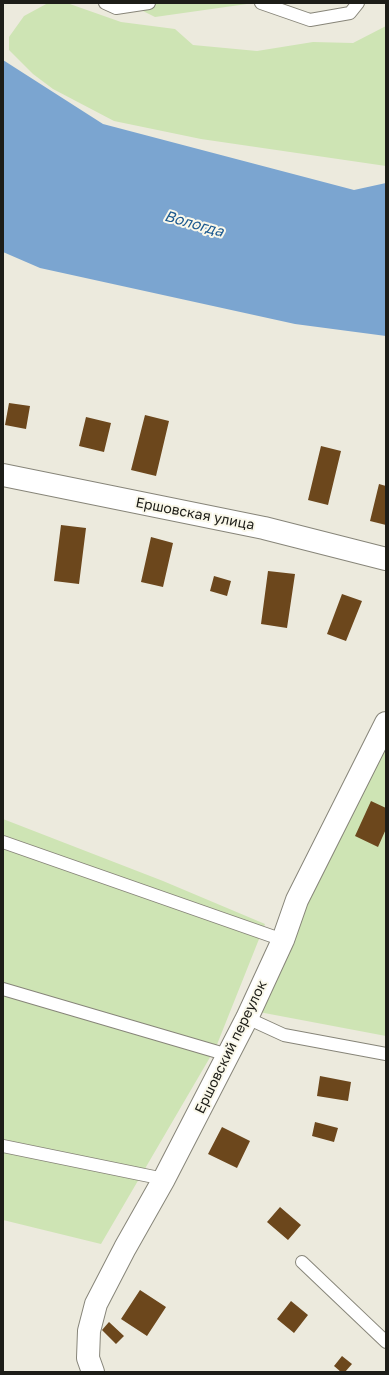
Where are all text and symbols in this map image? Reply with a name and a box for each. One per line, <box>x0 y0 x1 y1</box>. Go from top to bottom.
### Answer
water label: Вологда <box>162 207 226 241</box>
street label: Ершовская улица <box>134 494 256 534</box>
street label: Ершовский переулок <box>191 978 271 1116</box>

